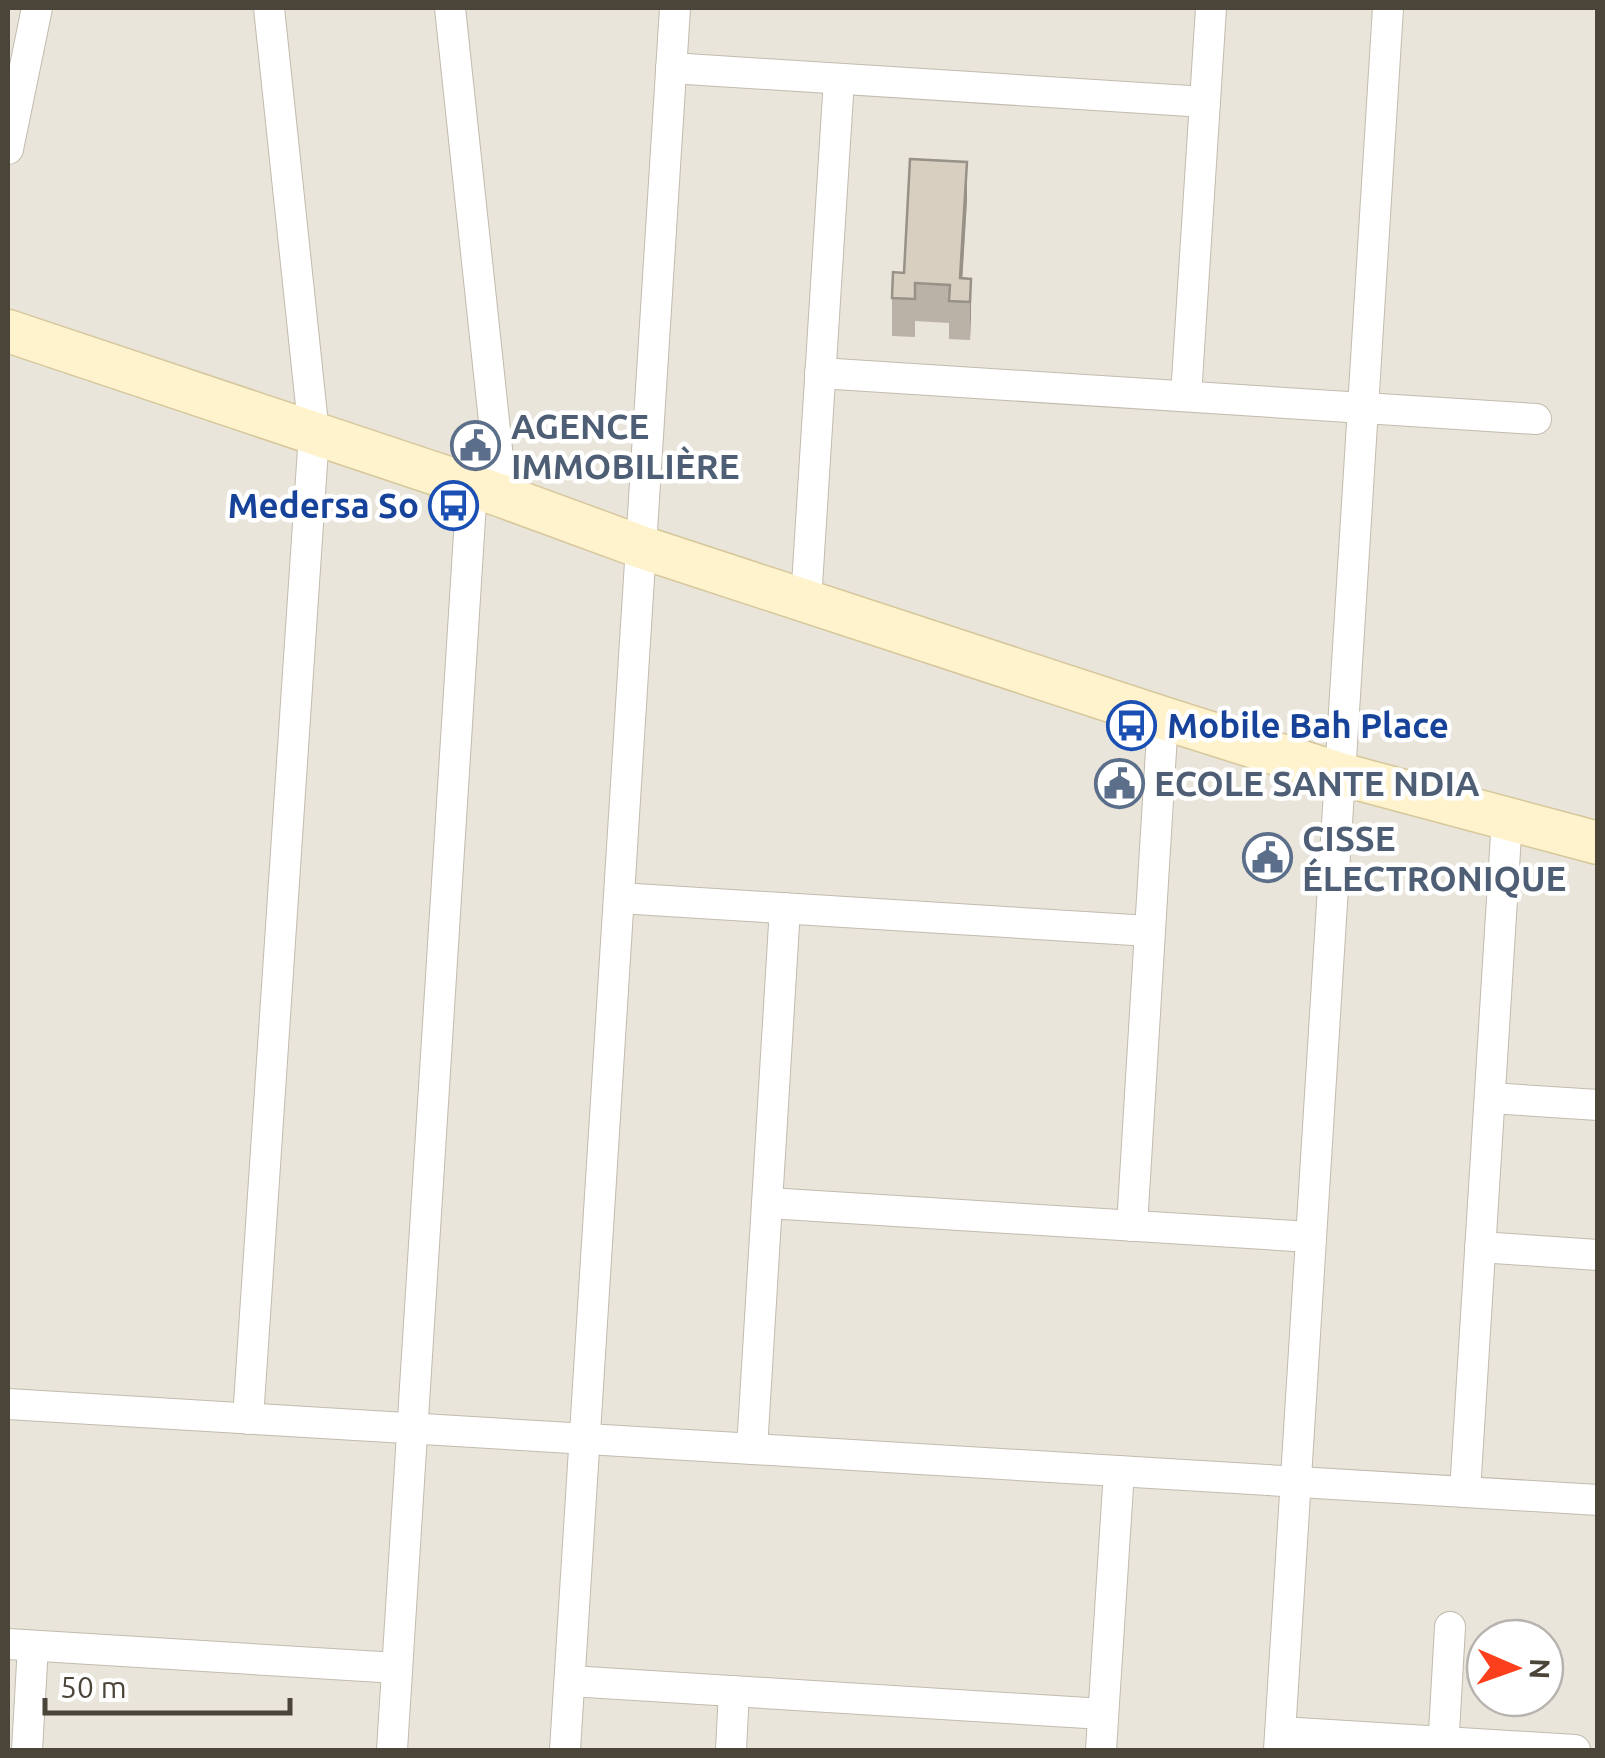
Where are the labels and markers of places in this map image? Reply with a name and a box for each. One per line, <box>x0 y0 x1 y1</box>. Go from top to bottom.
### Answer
place label: AGENCE IMMOBILIÈRE <box>511 406 740 486</box>
public building icon: AGENCE IMMOBILIÈRE <box>450 420 502 472</box>
bus stop icon: Medersa So <box>428 479 480 531</box>
place label: Medersa So <box>227 485 419 525</box>
bus stop icon: Mobile Bah Place <box>1106 699 1158 751</box>
place label: Mobile Bah Place <box>1167 705 1449 745</box>
public building icon: ECOLE SANTE NDIA <box>1093 757 1145 809</box>
place label: ECOLE SANTE NDIA <box>1154 763 1480 803</box>
place label: CISSE ÉLECTRONIQUE <box>1302 818 1566 898</box>
public building icon: CISSE ÉLECTRONIQUE <box>1241 832 1293 884</box>

